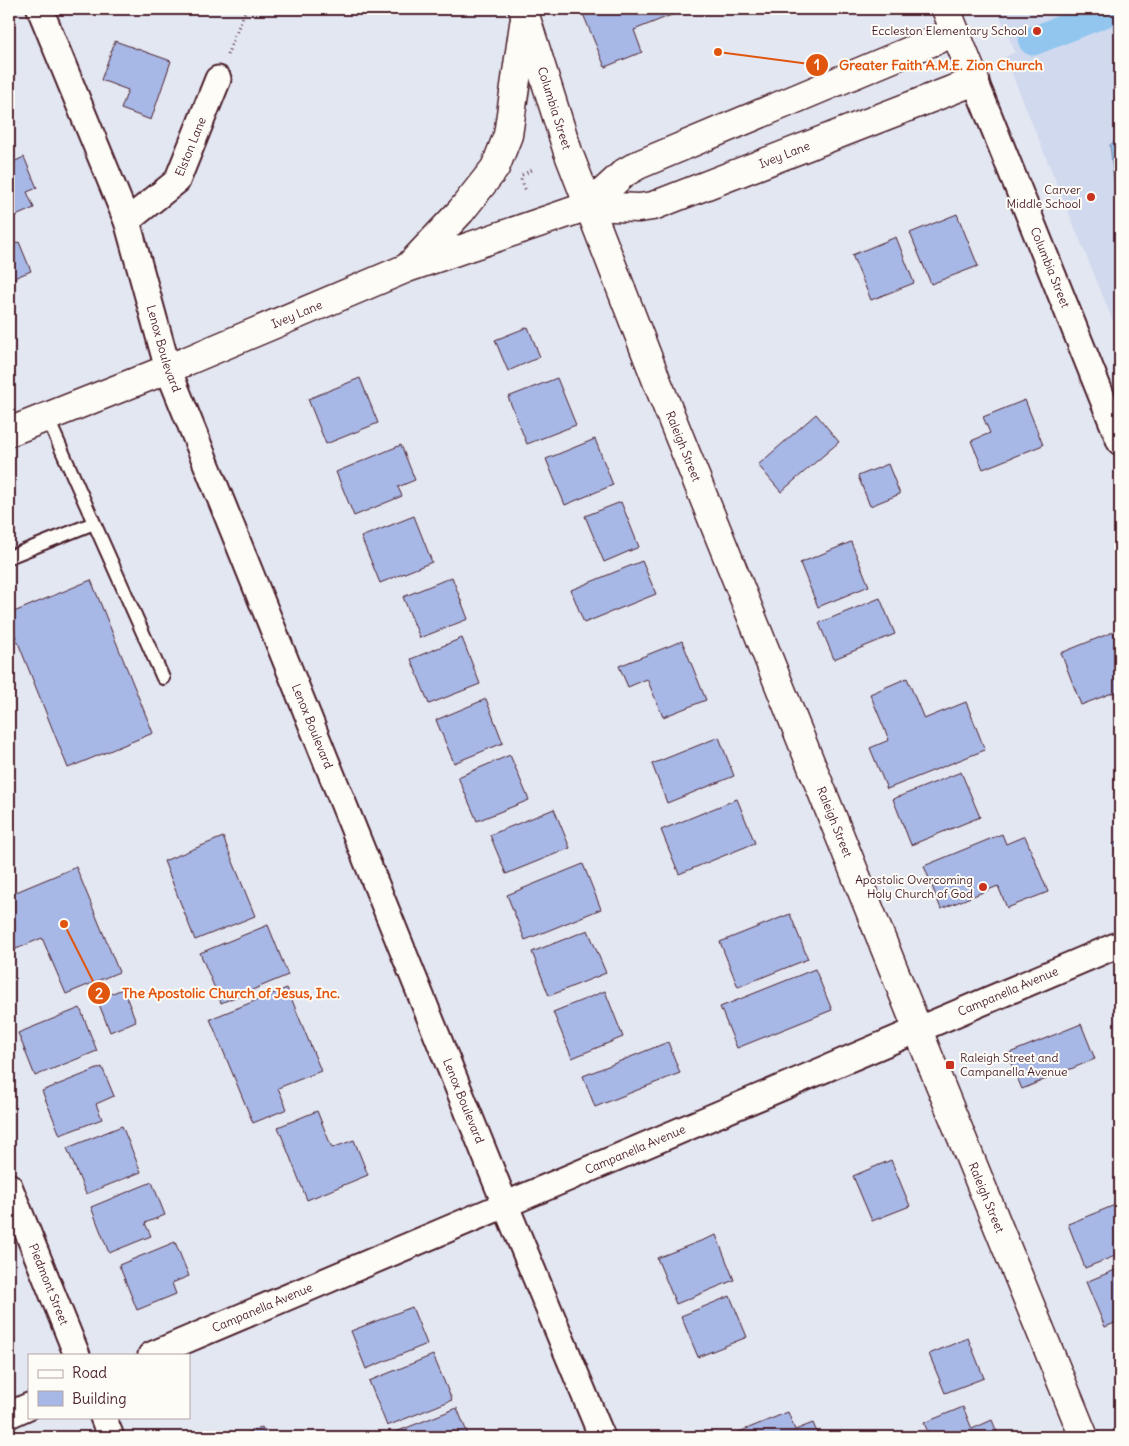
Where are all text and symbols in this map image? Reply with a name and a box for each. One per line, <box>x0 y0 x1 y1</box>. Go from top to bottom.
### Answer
place label: Eccleston Elementary School <box>871 23 1027 38</box>
marker: Eccleston Elementary School <box>1031 25 1043 37</box>
callout: Greater Faith A.M.E. Zion Church <box>804 51 1053 80</box>
text: 1 <box>814 55 820 74</box>
text: Greater Faith A.M.E. Zion Church <box>839 56 1043 74</box>
street label: Columbia Street <box>535 65 575 151</box>
street label: Elston Lane <box>172 115 209 178</box>
street label: Ivey Lane <box>757 138 812 171</box>
place label: Carver Middle School <box>1007 182 1081 211</box>
marker: Carver Middle School <box>1085 191 1097 203</box>
street label: Columbia Street <box>1027 225 1073 310</box>
street label: Ivey Lane <box>269 297 324 331</box>
street label: Lenox Boulevard <box>144 303 185 394</box>
street label: Raleigh Street <box>663 409 704 484</box>
street label: Lenox Boulevard <box>289 681 336 771</box>
street label: Raleigh Street <box>814 784 856 859</box>
place label: Apostolic Overcoming Holy Church of God <box>855 872 973 901</box>
marker: Apostolic Overcoming Holy Church of God <box>977 881 989 893</box>
street label: Campanella Avenue <box>955 963 1060 1019</box>
callout: The Apostolic Church of Jesus, Inc. <box>87 979 350 1008</box>
text: 2 <box>95 984 103 1003</box>
text: The Apostolic Church of Jesus, Inc. <box>122 984 340 1002</box>
place label: Raleigh Street and Campanella Avenue <box>960 1050 1068 1079</box>
street label: Lenox Boulevard <box>440 1056 488 1145</box>
marker: Raleigh Street and Campanella Avenue <box>944 1059 956 1071</box>
street label: Campanella Avenue <box>583 1121 688 1177</box>
street label: Raleigh Street <box>966 1160 1008 1235</box>
street label: Piedmont Street <box>26 1241 72 1327</box>
street label: Campanella Avenue <box>210 1279 315 1335</box>
legend <box>28 1354 190 1418</box>
text: Road <box>72 1363 107 1382</box>
text: Building <box>72 1389 127 1408</box>

